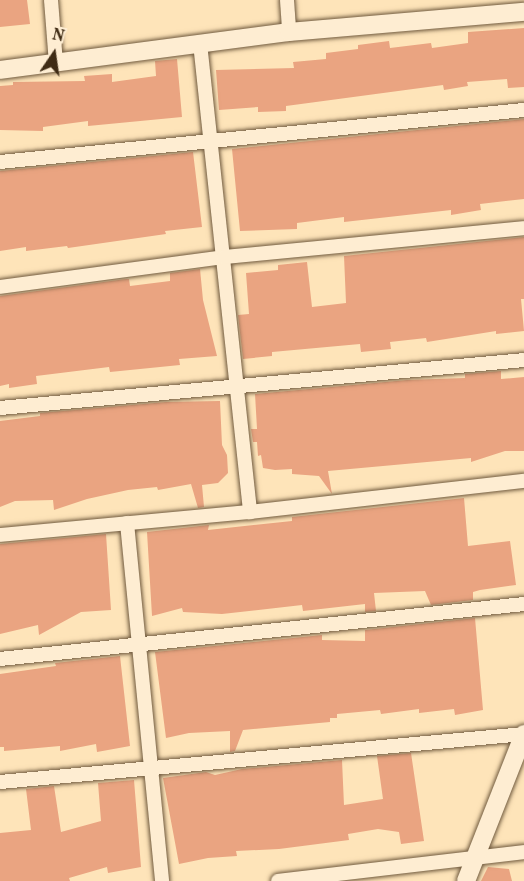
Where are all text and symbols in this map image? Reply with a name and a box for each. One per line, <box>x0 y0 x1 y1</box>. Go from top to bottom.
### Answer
north arrow <box>24 24 84 84</box>
text: N <box>50 24 66 48</box>

